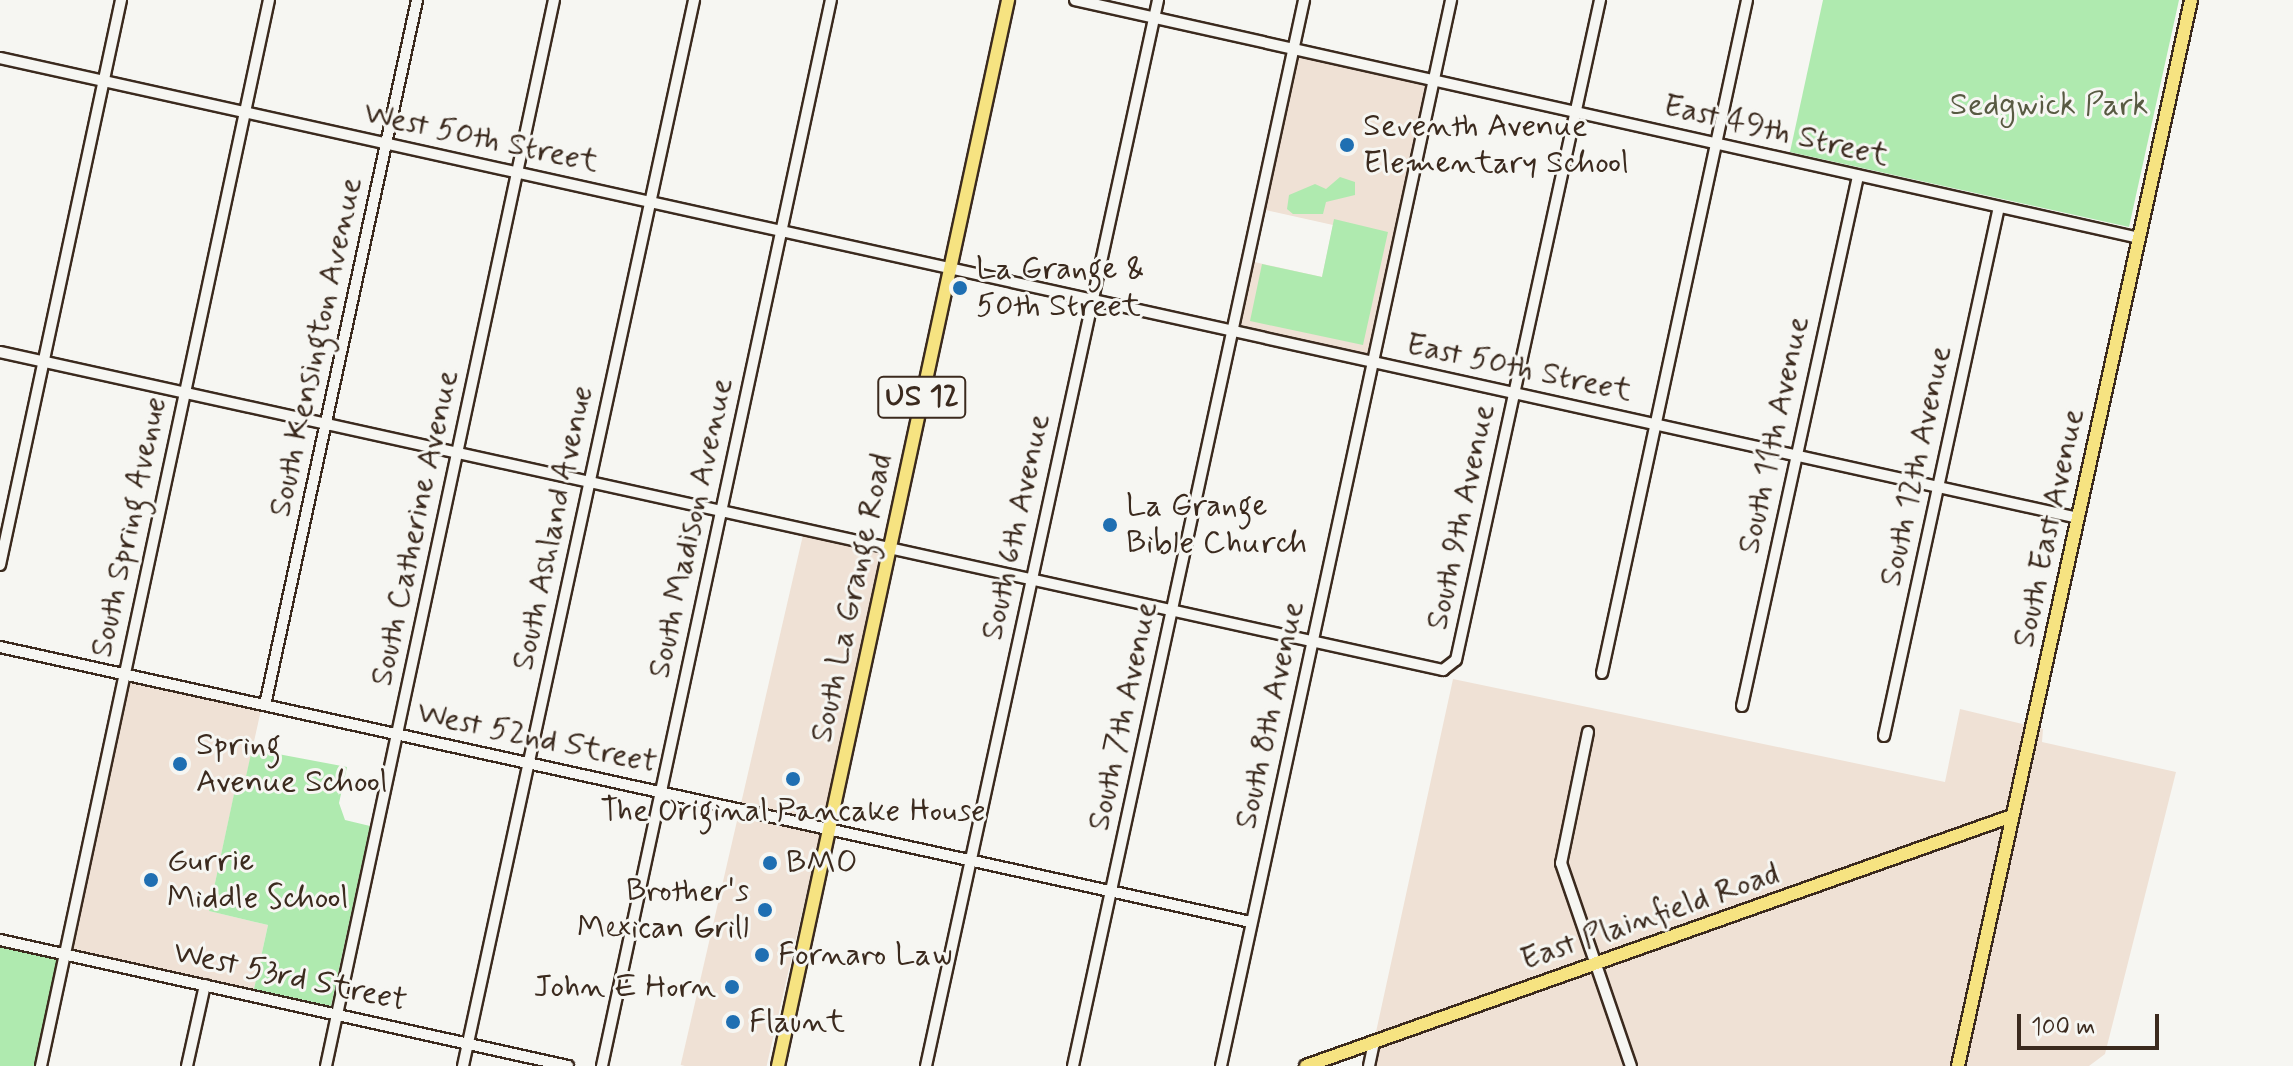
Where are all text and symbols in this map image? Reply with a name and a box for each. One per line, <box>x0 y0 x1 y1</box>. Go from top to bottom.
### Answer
street label: East 49th Street <box>1660 86 1892 176</box>
park label: Sedgwick Park <box>1950 86 2148 124</box>
street label: West 50th Street <box>360 94 602 182</box>
place label: Seventh Avenue Elementary School <box>1363 108 1629 183</box>
marker: Seventh Avenue Elementary School <box>1338 136 1356 154</box>
street label: South Kensington Avenue <box>262 178 370 516</box>
place label: La Grange & 50th Street <box>976 251 1152 326</box>
marker: La Grange & 50th Street <box>951 279 969 297</box>
street label: South 11th Avenue <box>1730 313 1818 557</box>
street label: East 50th Street <box>1403 325 1635 411</box>
street label: South 12th Avenue <box>1872 342 1960 590</box>
street label: South Catherine Avenue <box>363 367 467 689</box>
road number: US 12 <box>876 371 968 423</box>
street label: South Madison Avenue <box>641 379 741 677</box>
street label: South Ashland Avenue <box>504 380 602 676</box>
street label: South Spring Avenue <box>82 390 176 664</box>
street label: South 9th Avenue <box>1418 401 1504 633</box>
street label: South East Avenue <box>2005 405 2093 651</box>
street label: South 6th Avenue <box>973 410 1059 644</box>
street label: South La Grange Road <box>802 447 902 749</box>
place label: La Grange Bible Church <box>1126 488 1304 563</box>
marker: La Grange Bible Church <box>1101 516 1119 534</box>
street label: South 7th Avenue <box>1080 598 1166 834</box>
street label: South 8th Avenue <box>1227 598 1313 832</box>
street label: West 52nd Street <box>414 694 660 782</box>
place label: Spring Avenue School <box>196 727 388 802</box>
marker: Spring Avenue School <box>171 755 189 773</box>
marker: The Original Pancake House <box>784 770 802 788</box>
place label: The Original Pancake House <box>605 792 981 830</box>
place label: Gurrie Middle School <box>167 843 350 918</box>
place label: BMO <box>786 844 858 882</box>
marker: BMO <box>761 854 779 872</box>
street label: East Plainfield Road <box>1516 855 1784 979</box>
marker: Gurrie Middle School <box>142 871 160 889</box>
place label: Brother's Mexican Grill <box>577 873 749 948</box>
marker: Brother's Mexican Grill <box>756 901 774 919</box>
street label: West 53rd Street <box>170 934 410 1020</box>
place label: Fornaro Law <box>778 936 952 974</box>
marker: Fornaro Law <box>753 946 771 964</box>
place label: John E Horn <box>536 968 716 1006</box>
marker: John E Horn <box>723 978 741 996</box>
scale bar <box>2021 998 2163 1048</box>
place label: Flaunt <box>749 1003 845 1041</box>
text: 100 m <box>2031 1012 2095 1043</box>
marker: Flaunt <box>724 1013 742 1031</box>

